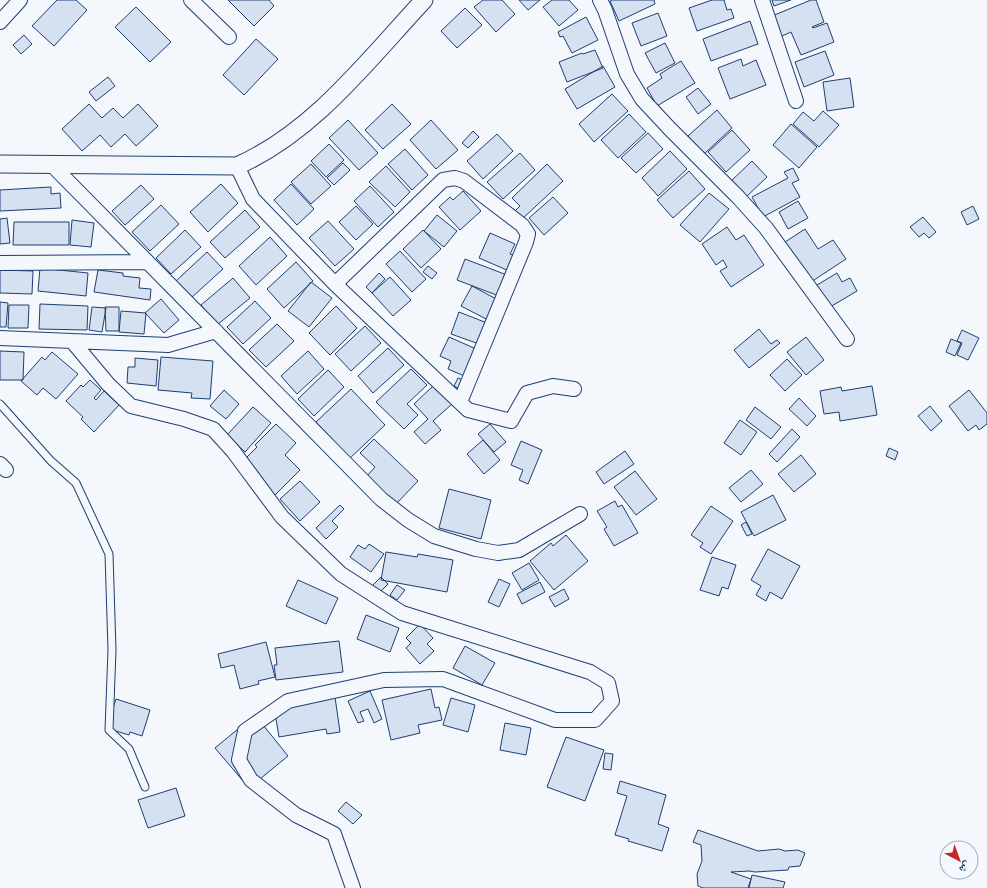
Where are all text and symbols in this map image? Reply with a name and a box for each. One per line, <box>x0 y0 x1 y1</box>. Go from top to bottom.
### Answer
north arrow <box>939 840 979 880</box>
text: ش <box>956 858 974 876</box>

